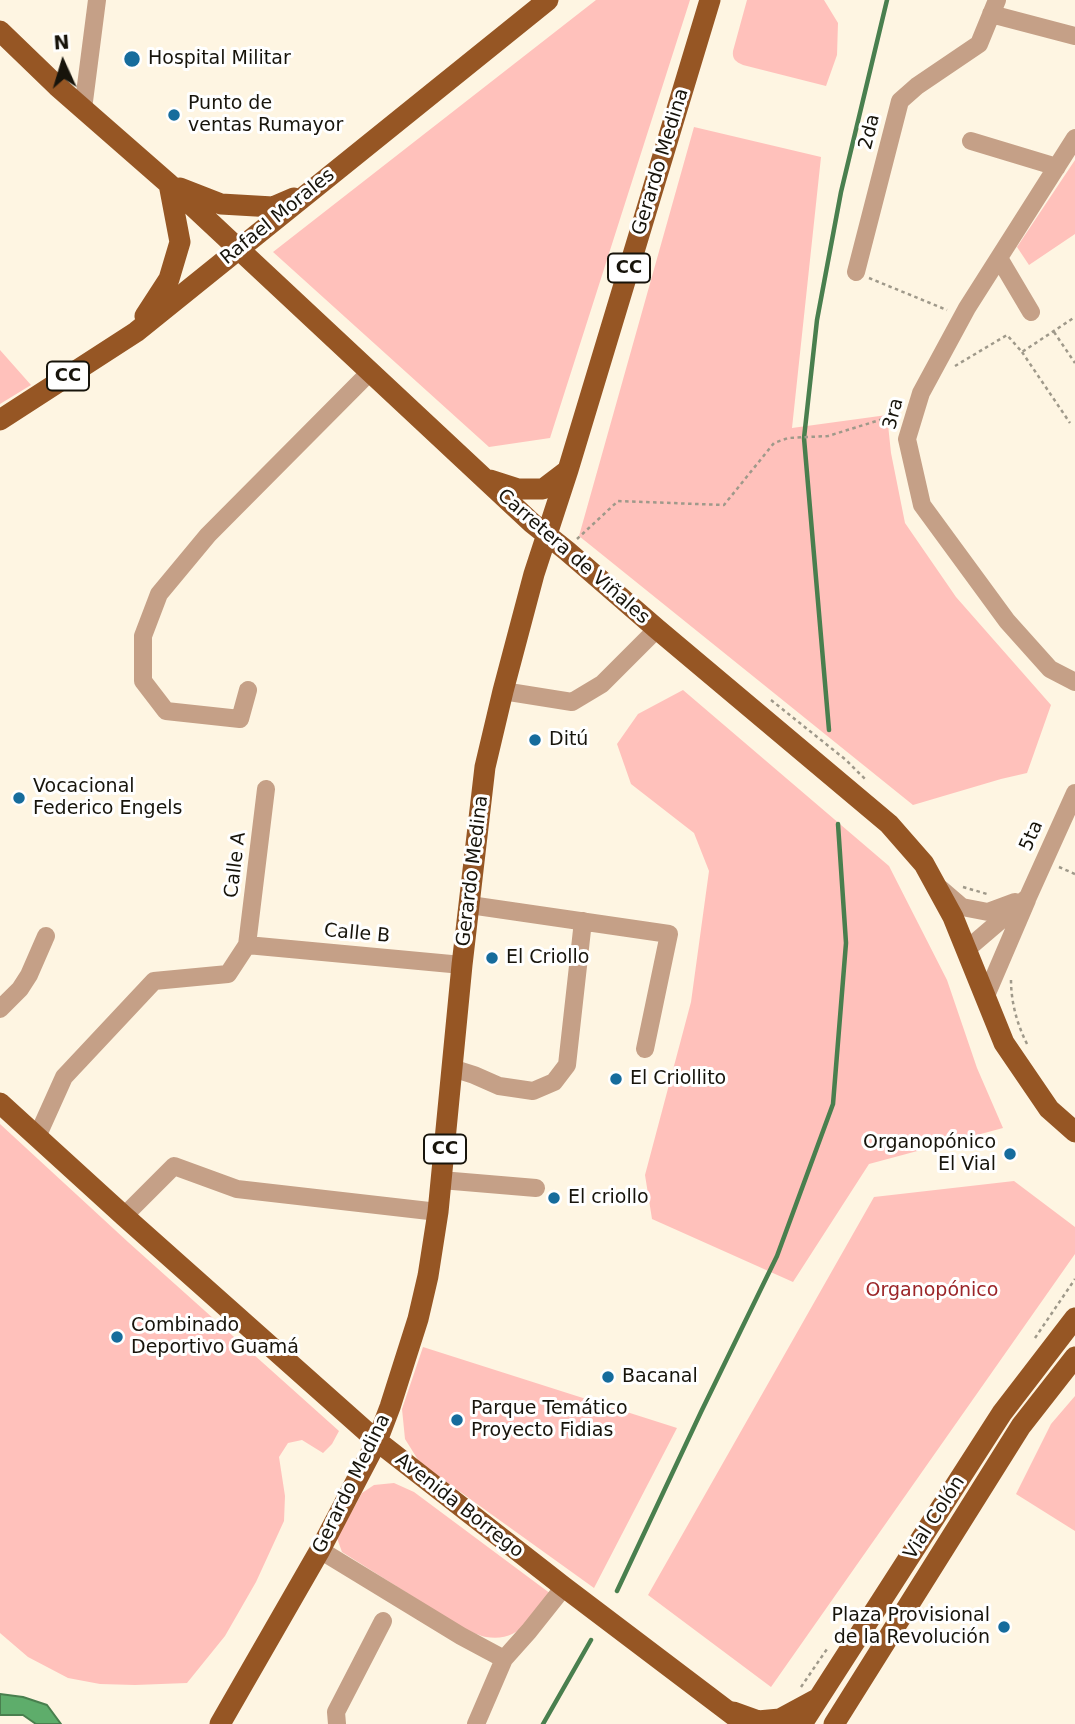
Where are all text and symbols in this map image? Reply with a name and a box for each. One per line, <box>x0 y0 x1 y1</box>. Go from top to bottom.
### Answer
north arrow <box>28 28 98 98</box>
text: N <box>53 31 70 54</box>
place label: Hospital Militar <box>148 48 291 70</box>
marker: Hospital Militar <box>122 49 142 69</box>
street label: Gerardo Medina <box>628 86 694 238</box>
place label: Punto de ventas Rumayor <box>188 93 343 137</box>
marker: Punto de ventas Rumayor <box>166 107 182 123</box>
street label: 2da <box>855 112 885 152</box>
street label: Rafael Morales <box>216 164 340 270</box>
road number: CC <box>608 254 650 282</box>
road number: CC <box>47 362 89 390</box>
street label: 3ra <box>879 396 909 432</box>
street label: Carretera de Viñales <box>492 485 654 629</box>
place label: Ditú <box>549 729 588 751</box>
marker: Ditú <box>527 732 543 748</box>
place label: Vocacional Federico Engels <box>33 776 183 820</box>
marker: Vocacional Federico Engels <box>11 790 27 806</box>
street label: Gerardo Medina <box>452 794 494 948</box>
street label: 5ta <box>1015 817 1049 855</box>
street label: Calle A <box>221 831 251 899</box>
street label: Calle B <box>323 920 391 948</box>
place label: El Criollo <box>506 947 589 969</box>
marker: El Criollo <box>484 950 500 966</box>
place label: El Criollito <box>630 1068 726 1090</box>
marker: El Criollito <box>608 1071 624 1087</box>
place label: Organopónico El Vial <box>863 1132 996 1176</box>
road number: CC <box>424 1134 466 1164</box>
marker: Organopónico El Vial <box>1002 1146 1018 1162</box>
place label: El criollo <box>568 1187 649 1209</box>
marker: El criollo <box>546 1190 562 1206</box>
park label: Organopónico <box>866 1280 998 1302</box>
place label: Combinado Deportivo Guamá <box>131 1315 299 1359</box>
marker: Combinado Deportivo Guamá <box>109 1329 125 1345</box>
place label: Bacanal <box>622 1366 698 1388</box>
marker: Bacanal <box>600 1369 616 1385</box>
place label: Parque Temático Proyecto Fidias <box>471 1398 628 1442</box>
street label: Gerardo Medina <box>308 1411 396 1557</box>
marker: Parque Temático Proyecto Fidias <box>449 1412 465 1428</box>
street label: Avenida Borrego <box>390 1449 528 1563</box>
street label: Vial Colón <box>900 1472 970 1564</box>
place label: Plaza Provisional de la Revolución <box>832 1605 990 1649</box>
marker: Plaza Provisional de la Revolución <box>996 1619 1012 1635</box>

